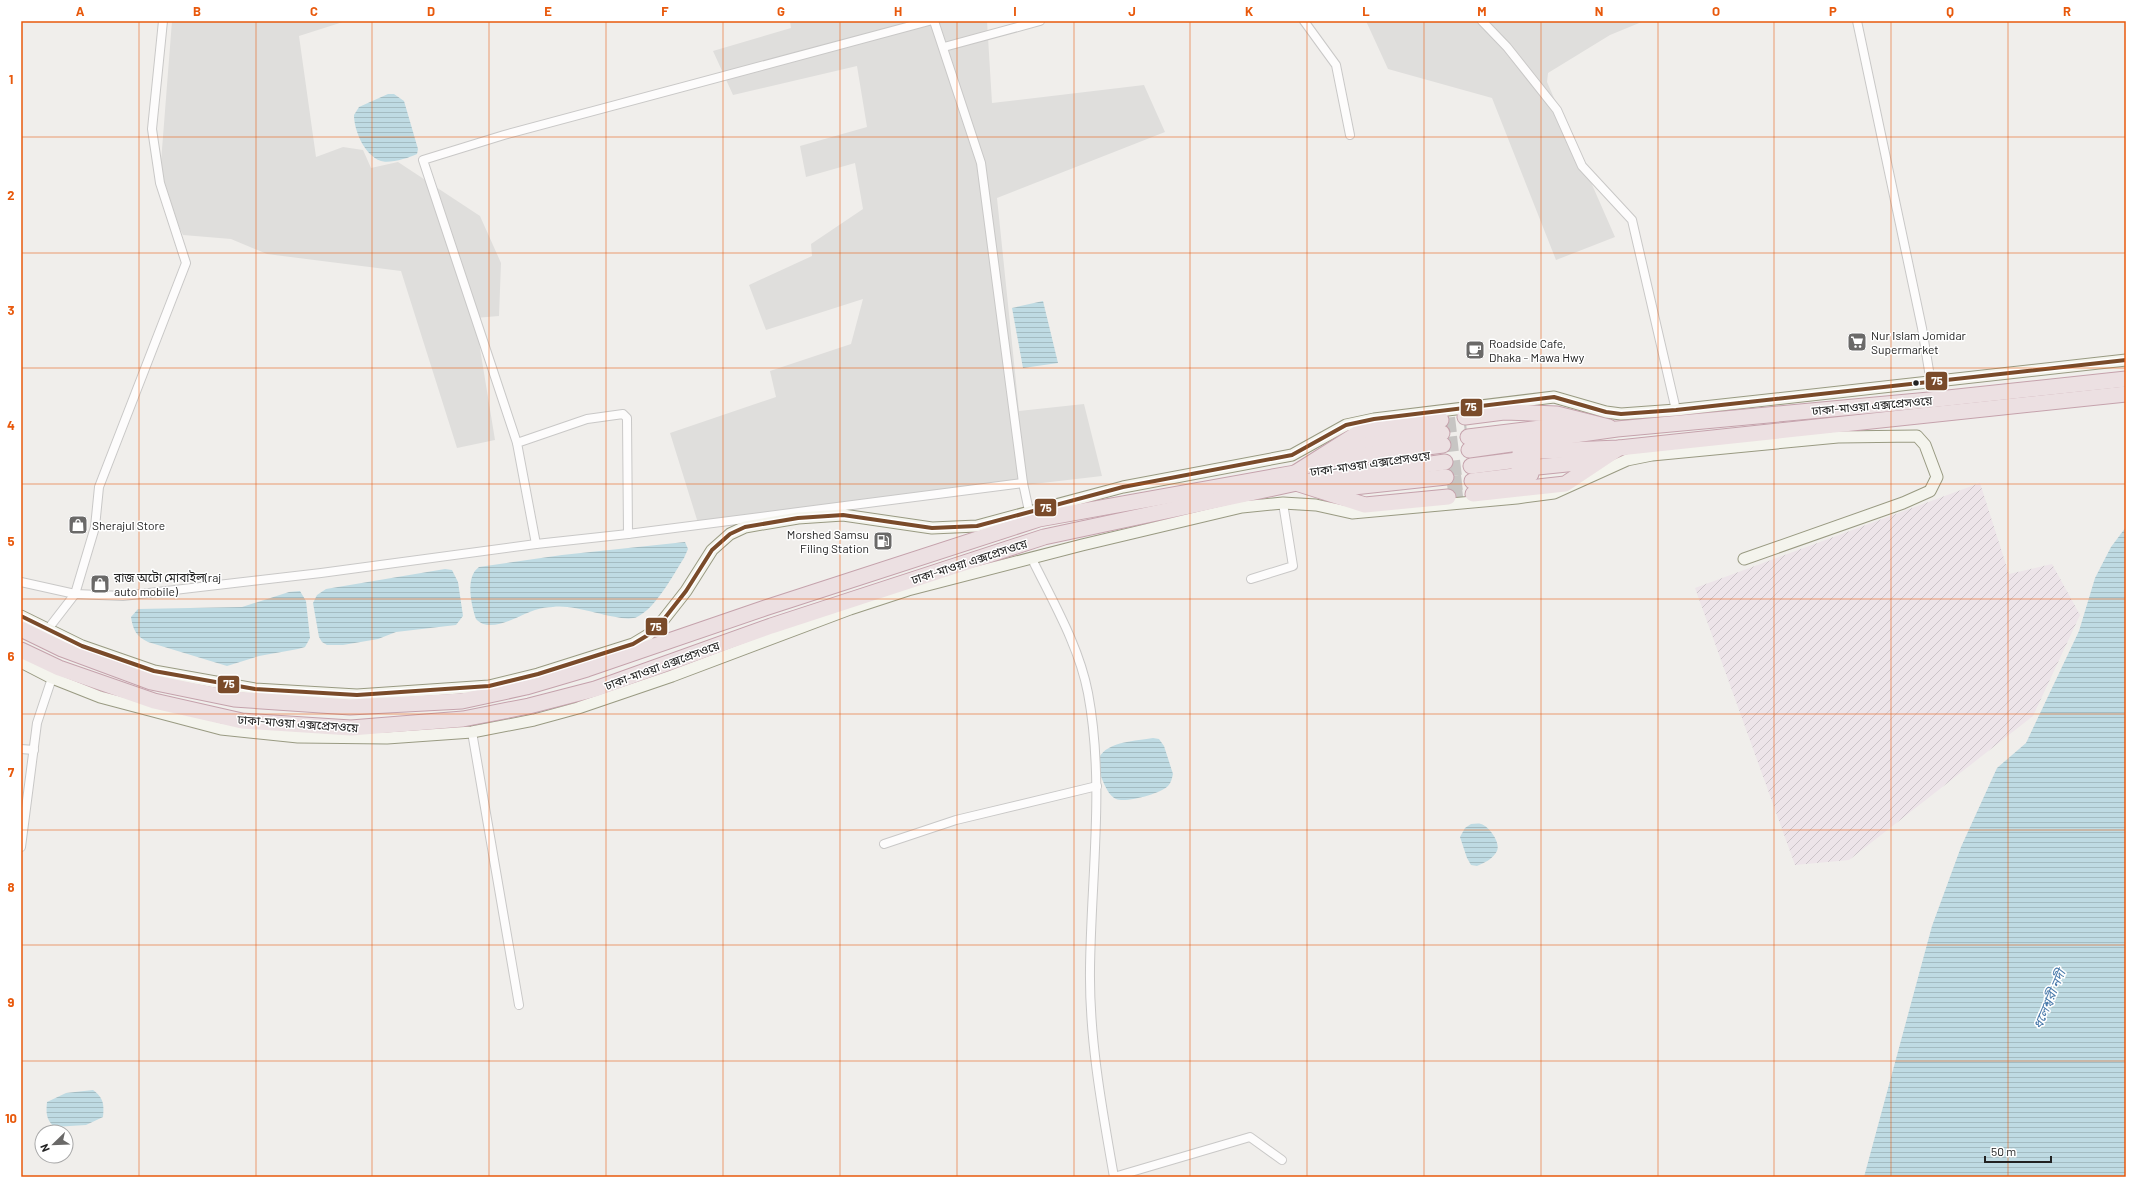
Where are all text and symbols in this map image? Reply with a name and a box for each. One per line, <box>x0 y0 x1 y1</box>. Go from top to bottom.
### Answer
text: A <box>76 3 85 19</box>
text: B <box>193 3 201 19</box>
text: C <box>310 3 318 19</box>
text: D <box>427 3 435 19</box>
text: E <box>544 3 552 19</box>
text: F <box>661 3 669 19</box>
text: G <box>777 3 785 19</box>
text: H <box>894 3 902 19</box>
text: I <box>1013 3 1017 19</box>
text: J <box>1128 3 1136 19</box>
text: K <box>1245 3 1253 19</box>
text: L <box>1362 3 1370 19</box>
text: M <box>1477 3 1487 19</box>
text: N <box>1595 3 1603 19</box>
text: O <box>1712 3 1720 19</box>
text: P <box>1829 3 1837 19</box>
text: Q <box>1946 3 1954 19</box>
text: R <box>2063 3 2071 19</box>
text: 1 <box>9 71 13 87</box>
text: 2 <box>7 187 15 203</box>
text: 3 <box>7 302 15 318</box>
place label: Nur Islam Jomidar Supermarket <box>1871 328 1967 356</box>
supermarket icon: Nur Islam Jomidar Supermarket <box>1846 331 1868 353</box>
place label: Roadside Cafe, Dhaka - Mawa Hwy <box>1489 336 1585 364</box>
cafe icon: Roadside Cafe, Dhaka - Mawa Hwy <box>1464 339 1486 361</box>
line badge: 75 <box>1925 371 1948 391</box>
text: 75 <box>1931 374 1943 387</box>
unlabelled marker <box>1911 378 1921 388</box>
street label: ঢাকা-মাওয়া এক্সপ্রেসওয়ে <box>1810 393 1933 417</box>
line badge: 75 <box>1460 398 1483 417</box>
text: 75 <box>1465 400 1477 413</box>
text: 4 <box>7 417 15 433</box>
street label: ঢাকা-মাওয়া এক্সপ্রেসওয়ে <box>1308 448 1431 478</box>
line badge: 75 <box>1034 498 1057 517</box>
text: 75 <box>1040 501 1052 514</box>
shop icon: Sherajul Store <box>67 514 89 536</box>
place label: Sherajul Store <box>92 518 165 532</box>
place label: Morshed Samsu Filing Station <box>787 527 869 555</box>
fuel station icon: Morshed Samsu Filing Station <box>872 530 894 552</box>
text: 5 <box>7 533 15 549</box>
street label: ঢাকা-মাওয়া এক্সপ্রেসওয়ে <box>908 535 1029 587</box>
place label: রাজ অটো মোবাইল(raj auto mobile) <box>113 570 221 598</box>
shop icon: রাজ অটো মোবাইল(raj auto mobile) <box>89 573 111 595</box>
line badge: 75 <box>645 617 668 636</box>
text: 75 <box>650 620 662 633</box>
street label: ঢাকা-মাওয়া এক্সপ্রেসওয়ে <box>602 638 722 693</box>
text: 6 <box>8 648 15 664</box>
line badge: 75 <box>217 675 240 694</box>
text: 75 <box>223 677 235 690</box>
street label: ঢাকা-মাওয়া এক্সপ্রেসওয়ে <box>236 712 359 734</box>
text: 7 <box>8 764 15 780</box>
text: 8 <box>7 879 15 895</box>
water label: ধলেশ্বরী নদী <box>2029 965 2070 1031</box>
text: 9 <box>8 994 15 1010</box>
text: 10 <box>5 1110 17 1126</box>
north arrow <box>34 1124 74 1164</box>
scale bar <box>1985 1138 2051 1164</box>
text: N <box>37 1142 52 1154</box>
text: 50 m <box>1991 1144 2016 1158</box>

